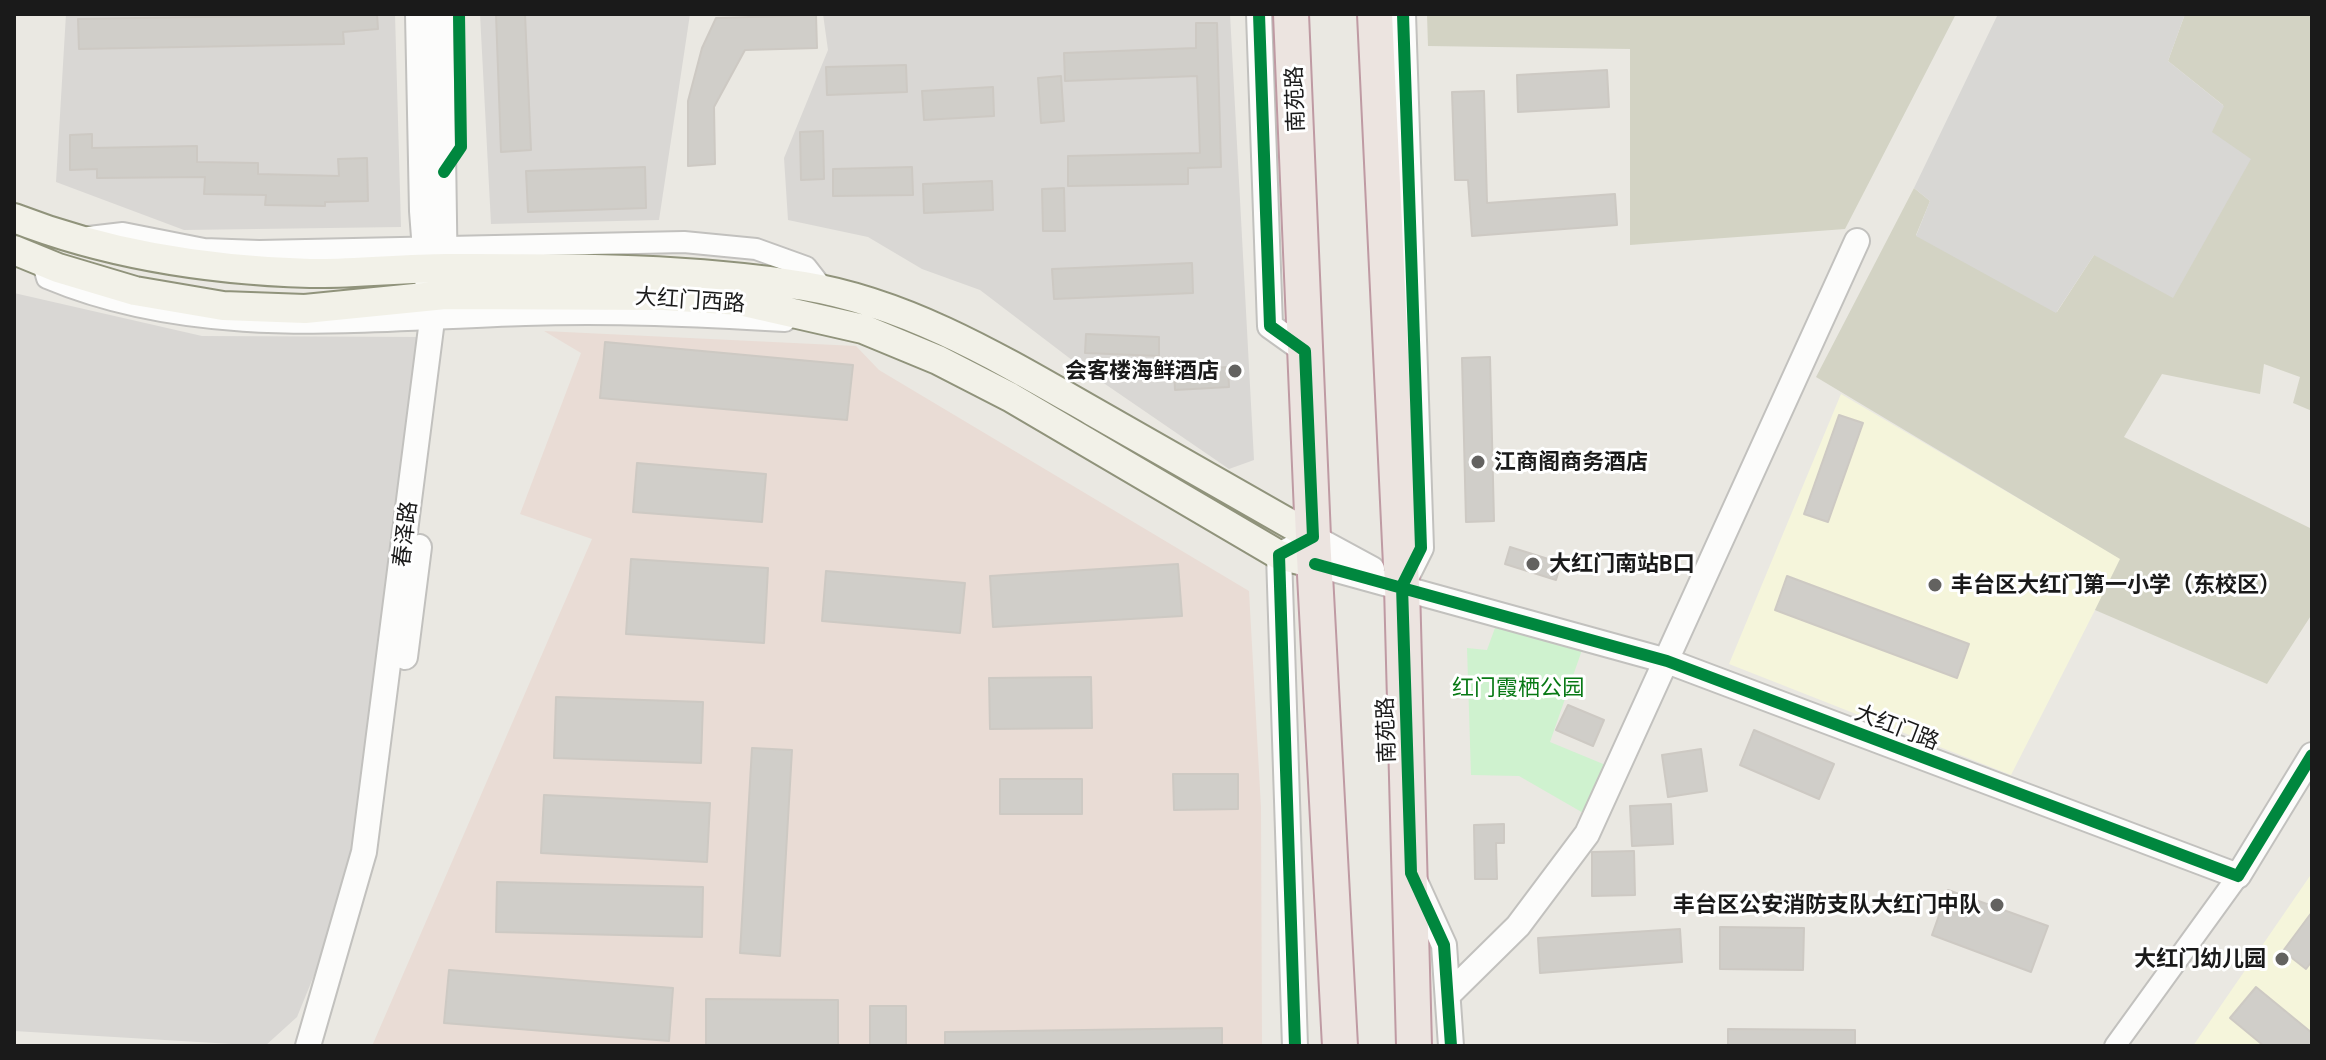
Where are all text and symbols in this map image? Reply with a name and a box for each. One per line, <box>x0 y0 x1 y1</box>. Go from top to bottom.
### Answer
street label: 南苑路 <box>1281 66 1309 132</box>
street label: 大红门西路 <box>634 283 746 317</box>
place label: 会客楼海鲜酒店 <box>1065 358 1219 384</box>
marker: 会客楼海鲜酒店 <box>1226 362 1244 380</box>
place label: 江商阁商务酒店 <box>1494 449 1648 475</box>
marker: 江商阁商务酒店 <box>1469 453 1487 471</box>
street label: 春泽路 <box>388 500 422 568</box>
place label: 大红门南站B口 <box>1549 551 1695 577</box>
marker: 大红门南站B口 <box>1524 555 1542 573</box>
place label: 丰台区大红门第一小学（东校区） <box>1951 572 2281 598</box>
marker: 丰台区大红门第一小学（东校区） <box>1926 576 1944 594</box>
park label: 红门霞栖公园 <box>1452 675 1584 701</box>
street label: 南苑路 <box>1372 697 1400 763</box>
street label: 大红门路 <box>1851 699 1943 755</box>
place label: 丰台区公安消防支队大红门中队 <box>1673 892 1981 918</box>
marker: 丰台区公安消防支队大红门中队 <box>1988 896 2006 914</box>
place label: 大红门幼儿园 <box>2134 946 2266 972</box>
marker: 大红门幼儿园 <box>2273 950 2291 968</box>

